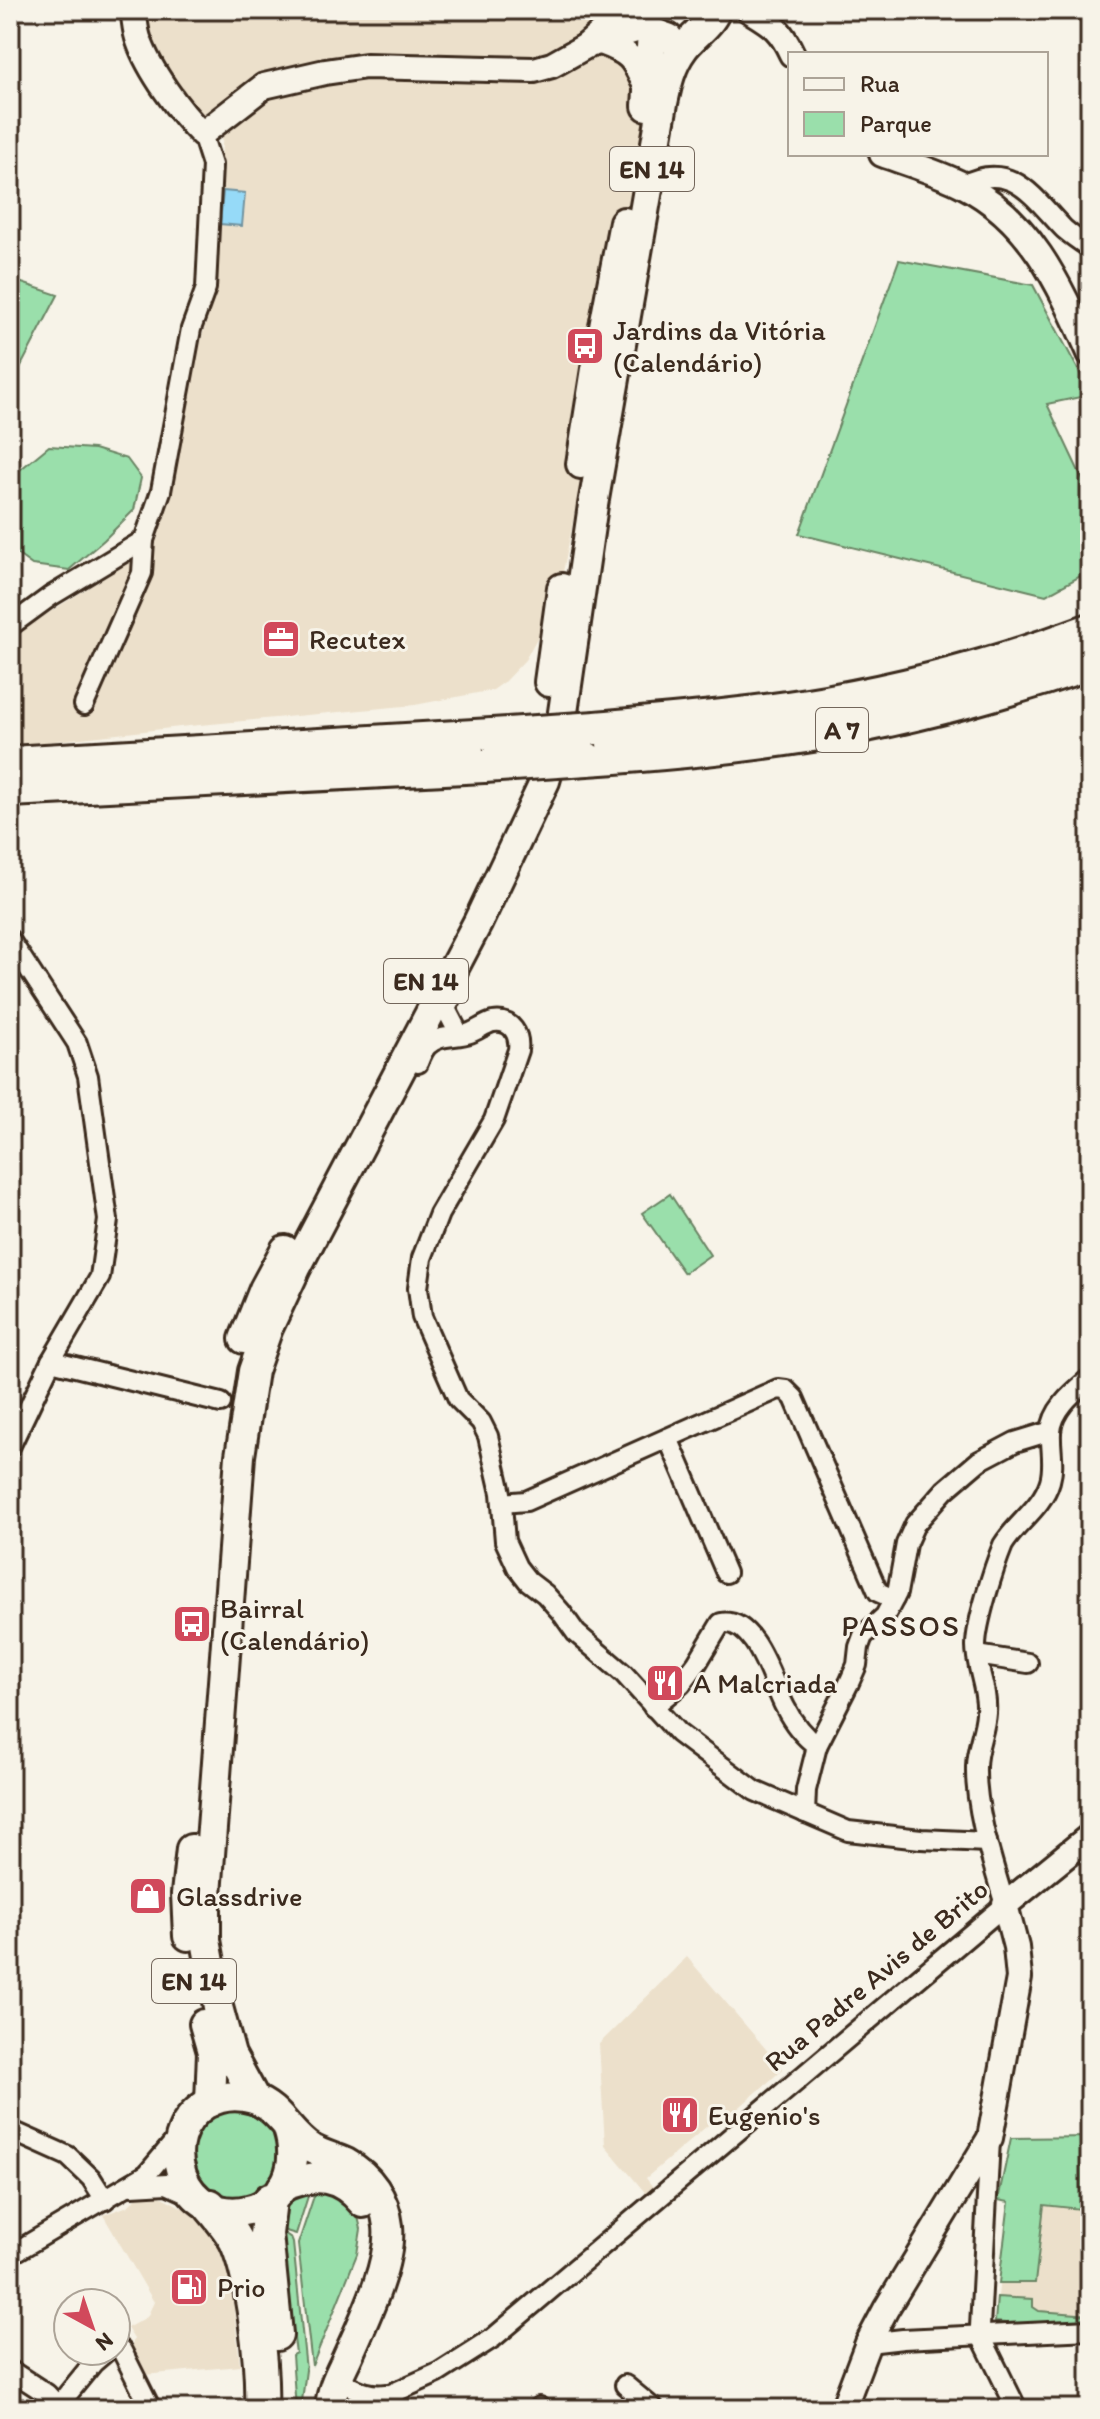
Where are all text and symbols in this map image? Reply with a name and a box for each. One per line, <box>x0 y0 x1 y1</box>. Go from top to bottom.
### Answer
legend <box>788 52 1048 156</box>
text: Rua <box>860 69 900 98</box>
text: Parque <box>860 109 932 138</box>
road number: EN 14 <box>610 147 694 191</box>
place label: Jardins da Vitória (Calendário) <box>613 313 826 379</box>
bus stop icon: Jardins da Vitória (Calendário) <box>564 325 606 367</box>
office icon: Recutex <box>260 618 302 660</box>
place label: Recutex <box>309 622 405 656</box>
road number: A 7 <box>816 708 868 752</box>
road number: EN 14 <box>384 959 468 1003</box>
place label: Bairral (Calendário) <box>220 1591 369 1657</box>
bus stop icon: Bairral (Calendário) <box>171 1603 213 1645</box>
district label: PASSOS <box>841 1607 961 1644</box>
restaurant icon: A Malcriada <box>644 1662 686 1704</box>
place label: A Malcriada <box>693 1666 838 1700</box>
street label: Rua Padre Avis de Brito <box>757 1872 995 2078</box>
shop icon: Glassdrive <box>127 1875 169 1917</box>
place label: Glassdrive <box>176 1879 303 1913</box>
road number: EN 14 <box>152 1959 236 2003</box>
restaurant icon: Eugenio's <box>659 2094 701 2136</box>
place label: Eugenio's <box>708 2098 821 2132</box>
fuel station icon: Prio <box>168 2266 210 2308</box>
place label: Prio <box>217 2270 266 2304</box>
north arrow <box>52 2287 132 2367</box>
text: N <box>90 2327 119 2357</box>

